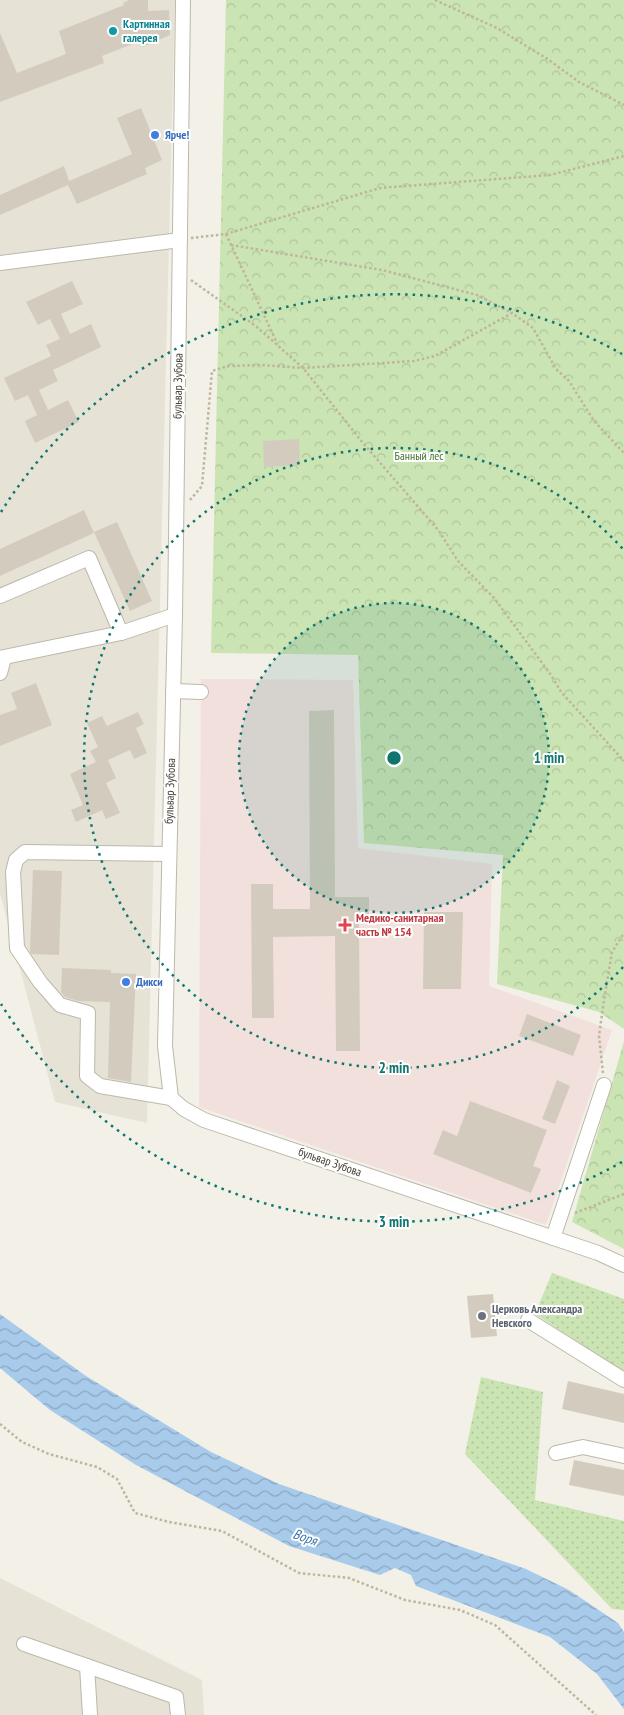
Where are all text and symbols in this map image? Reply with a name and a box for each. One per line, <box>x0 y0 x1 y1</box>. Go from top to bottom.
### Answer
place label: Картинная галерея <box>123 16 170 45</box>
marker: Картинная галерея <box>107 25 119 37</box>
place label: Ярче! <box>165 127 189 142</box>
marker: Ярче! <box>149 129 161 141</box>
street label: бульвар Зубова <box>169 353 186 419</box>
park label: Банный лес <box>395 448 444 463</box>
text: 1 min <box>534 748 564 767</box>
centre of rings <box>385 749 403 767</box>
street label: бульвар Зубова <box>161 758 178 824</box>
place label: Медико-санитарная часть № 154 <box>356 910 444 939</box>
marker: Медико-санитарная часть № 154 <box>338 918 352 932</box>
place label: Дикси <box>136 974 163 989</box>
marker: Дикси <box>120 976 132 988</box>
text: 2 min <box>379 1058 409 1077</box>
street label: бульвар Зубова <box>297 1144 364 1179</box>
text: 3 min <box>379 1212 409 1231</box>
place label: Церковь Александра Невского <box>492 1301 582 1330</box>
marker: Церковь Александра Невского <box>476 1310 488 1322</box>
water label: Воря <box>291 1525 321 1550</box>

